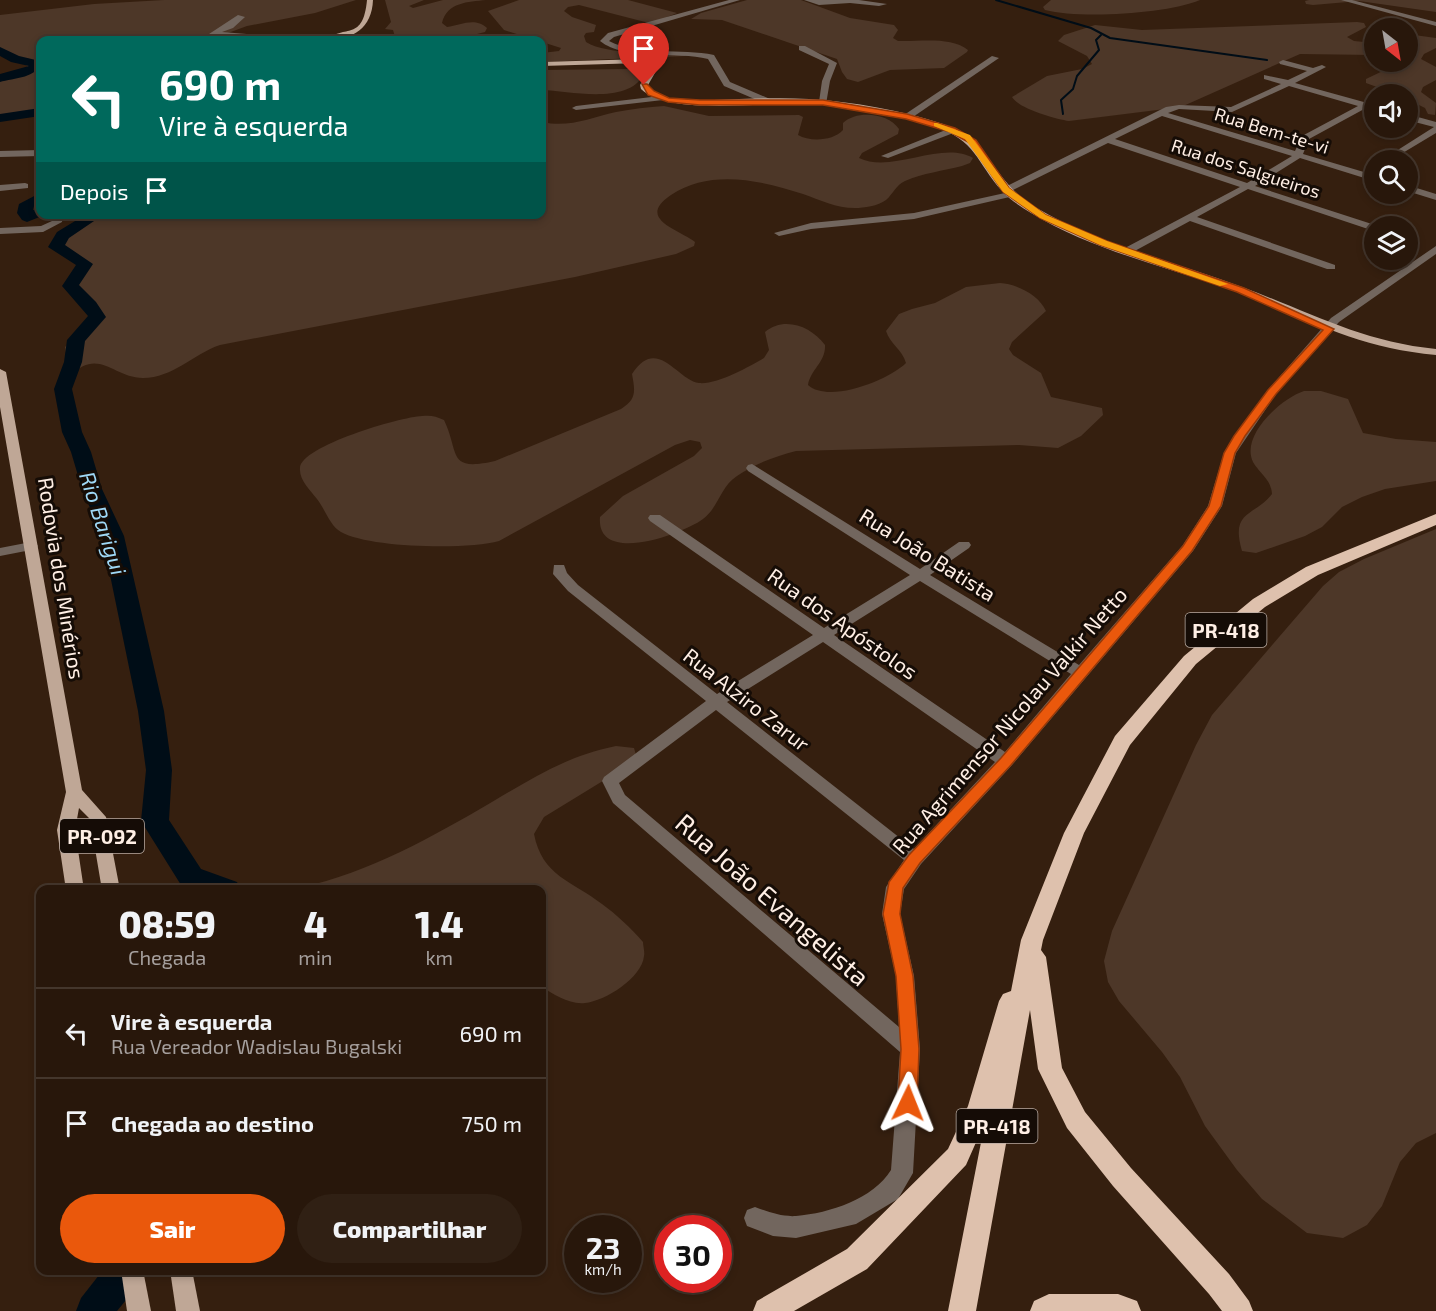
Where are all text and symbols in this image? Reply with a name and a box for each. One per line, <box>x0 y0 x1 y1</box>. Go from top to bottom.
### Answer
north arrow <box>1364 18 1418 72</box>
map controls <box>1364 18 1418 270</box>
pin <box>618 23 669 85</box>
icon: arrive <box>627 32 660 65</box>
text: 690 m <box>159 58 281 108</box>
icon: left <box>60 60 138 138</box>
button: sound <box>1364 84 1418 138</box>
street label: Rua Bem-te-vi <box>1212 102 1332 158</box>
text: Vire à esquerda <box>159 109 348 141</box>
street label: Rua dos Salgueiros <box>1169 134 1323 202</box>
button: search <box>1364 150 1418 204</box>
icon: arrive <box>140 174 173 207</box>
text: Depois <box>60 178 128 204</box>
button: layers <box>1364 216 1418 270</box>
water label: Rio Barigui <box>75 468 133 578</box>
street label: Rodovia dos Minérios <box>34 475 90 681</box>
street label: Rua João Batista <box>855 502 1001 606</box>
street label: Rua dos Apóstolos <box>764 562 922 684</box>
street label: Rua Agrimensor Nicolau Valkir Netto <box>886 582 1132 858</box>
road number: PR-418 <box>1186 613 1266 647</box>
street label: Rua Alziro Zarur <box>679 642 815 756</box>
street label: Rua João Evangelista <box>670 806 876 992</box>
road number: PR-092 <box>60 819 144 853</box>
text: 08:59 <box>118 902 216 945</box>
text: 4 <box>304 902 327 945</box>
text: 1.4 <box>415 902 464 945</box>
text: Chegada <box>128 945 206 969</box>
text: min <box>298 945 332 969</box>
text: km <box>425 945 453 969</box>
text: Vire à esquerda <box>111 1008 272 1034</box>
icon: left <box>60 1017 93 1050</box>
text: 690 m <box>459 1020 522 1046</box>
text: Rua Vereador Wadislau Bugalski <box>111 1034 402 1058</box>
position arrow <box>876 1071 940 1135</box>
icon: arrive <box>60 1107 93 1140</box>
road number: PR-418 <box>956 1109 1038 1143</box>
text: Chegada ao destino <box>111 1110 314 1136</box>
text: 750 m <box>461 1110 522 1136</box>
button: Sair <box>60 1194 285 1263</box>
button: Compartilhar <box>297 1194 522 1263</box>
speed limit sign: 30 <box>654 1215 732 1293</box>
text: 23 <box>586 1229 620 1265</box>
text: km/h <box>584 1260 622 1278</box>

